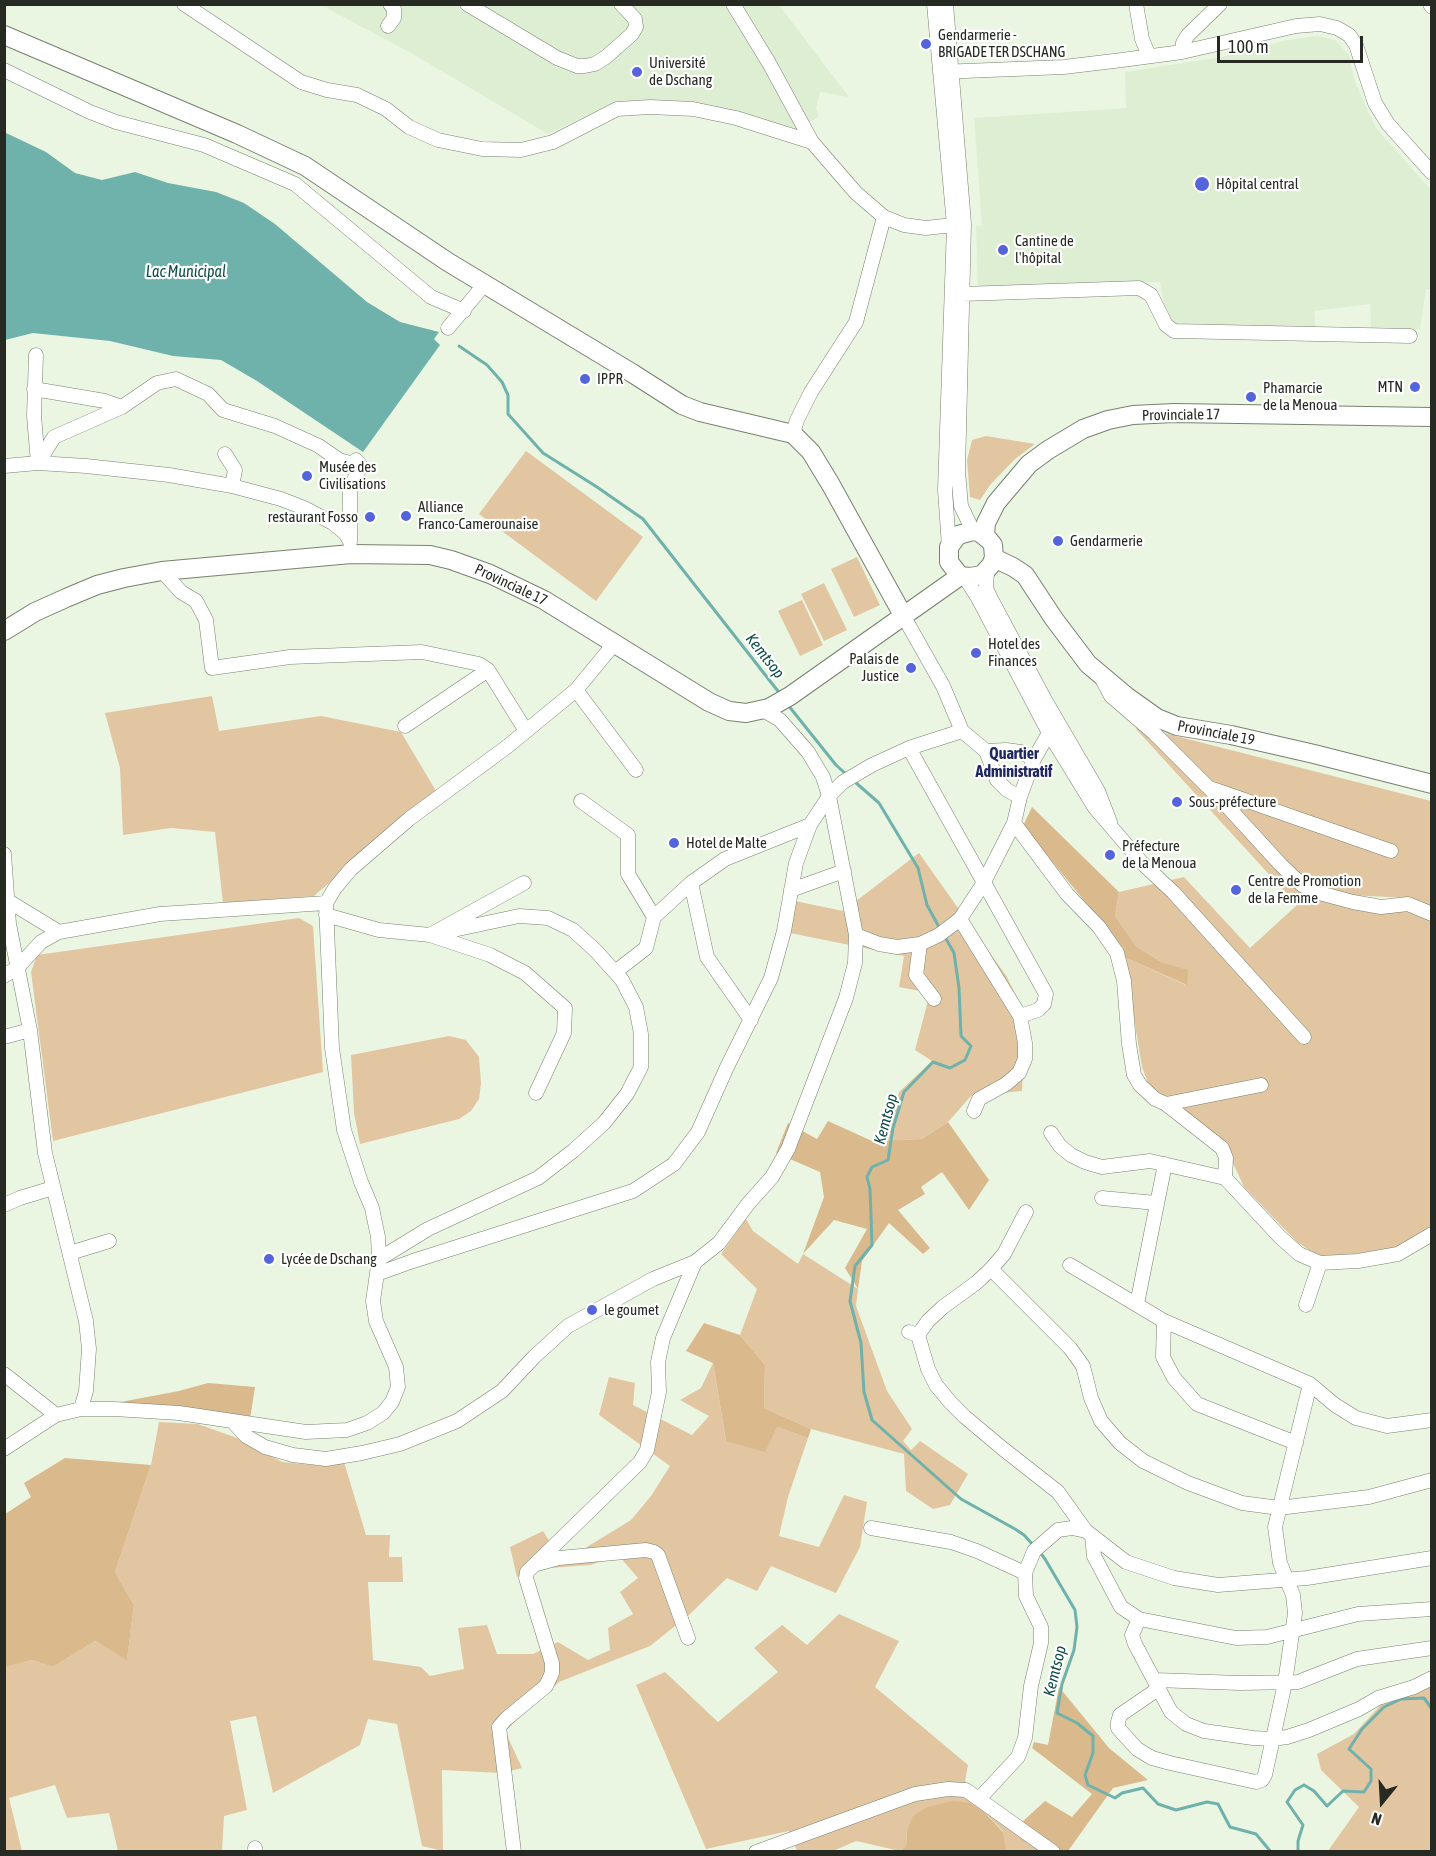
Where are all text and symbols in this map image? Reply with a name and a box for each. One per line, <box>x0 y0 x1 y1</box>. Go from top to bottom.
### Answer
scale bar <box>1220 24 1366 62</box>
place label: Gendarmerie - BRIGADE TER DSCHANG <box>938 26 1065 61</box>
text: 100 m <box>1228 36 1269 57</box>
marker: Gendarmerie - BRIGADE TER DSCHANG <box>919 37 933 51</box>
place label: Université de Dschang <box>649 54 712 89</box>
marker: Université de Dschang <box>630 65 644 79</box>
marker: Hôpital central <box>1193 175 1211 193</box>
place label: Hôpital central <box>1216 175 1299 193</box>
place label: Cantine de l'hôpital <box>1015 232 1074 267</box>
marker: Cantine de l'hôpital <box>996 243 1010 257</box>
water label: Lac Municipal <box>146 262 226 282</box>
place label: IPPR <box>597 370 623 388</box>
marker: IPPR <box>578 372 592 386</box>
place label: MTN <box>1378 378 1403 396</box>
place label: Phamarcie de la Menoua <box>1263 379 1337 414</box>
marker: MTN <box>1408 380 1422 394</box>
marker: Phamarcie de la Menoua <box>1244 390 1258 404</box>
street label: Provinciale 17 <box>1142 405 1220 425</box>
place label: Musée des Civilisations <box>319 458 386 493</box>
marker: Musée des Civilisations <box>300 469 314 483</box>
place label: Alliance Franco-Camerounaise <box>418 498 538 533</box>
place label: restaurant Fosso <box>268 508 358 526</box>
marker: Alliance Franco-Camerounaise <box>399 509 413 523</box>
marker: restaurant Fosso <box>363 510 377 524</box>
place label: Gendarmerie <box>1070 532 1143 550</box>
marker: Gendarmerie <box>1051 534 1065 548</box>
street label: Provinciale 17 <box>472 560 550 610</box>
water label: Kemtsop <box>742 630 788 682</box>
place label: Hotel des Finances <box>988 635 1040 670</box>
marker: Hotel des Finances <box>969 646 983 660</box>
place label: Palais de Justice <box>849 650 899 685</box>
marker: Palais de Justice <box>904 661 918 675</box>
street label: Provinciale 19 <box>1176 717 1256 749</box>
district label: Quartier Administratif <box>976 744 1052 782</box>
place label: Sous-préfecture <box>1189 793 1276 811</box>
marker: Sous-préfecture <box>1170 795 1184 809</box>
place label: Hotel de Malte <box>686 834 767 852</box>
marker: Hotel de Malte <box>667 836 681 850</box>
place label: Préfecture de la Menoua <box>1122 837 1196 872</box>
marker: Préfecture de la Menoua <box>1103 848 1117 862</box>
place label: Centre de Promotion de la Femme <box>1248 872 1361 907</box>
marker: Centre de Promotion de la Femme <box>1229 883 1243 897</box>
water label: Kemtsop <box>870 1092 902 1146</box>
place label: Lycée de Dschang <box>281 1250 377 1268</box>
marker: Lycée de Dschang <box>262 1252 276 1266</box>
place label: le goumet <box>604 1301 659 1319</box>
marker: le goumet <box>585 1303 599 1317</box>
water label: Kemtsop <box>1039 1644 1071 1698</box>
north arrow <box>1352 1772 1412 1832</box>
text: N <box>1369 1809 1384 1829</box>

